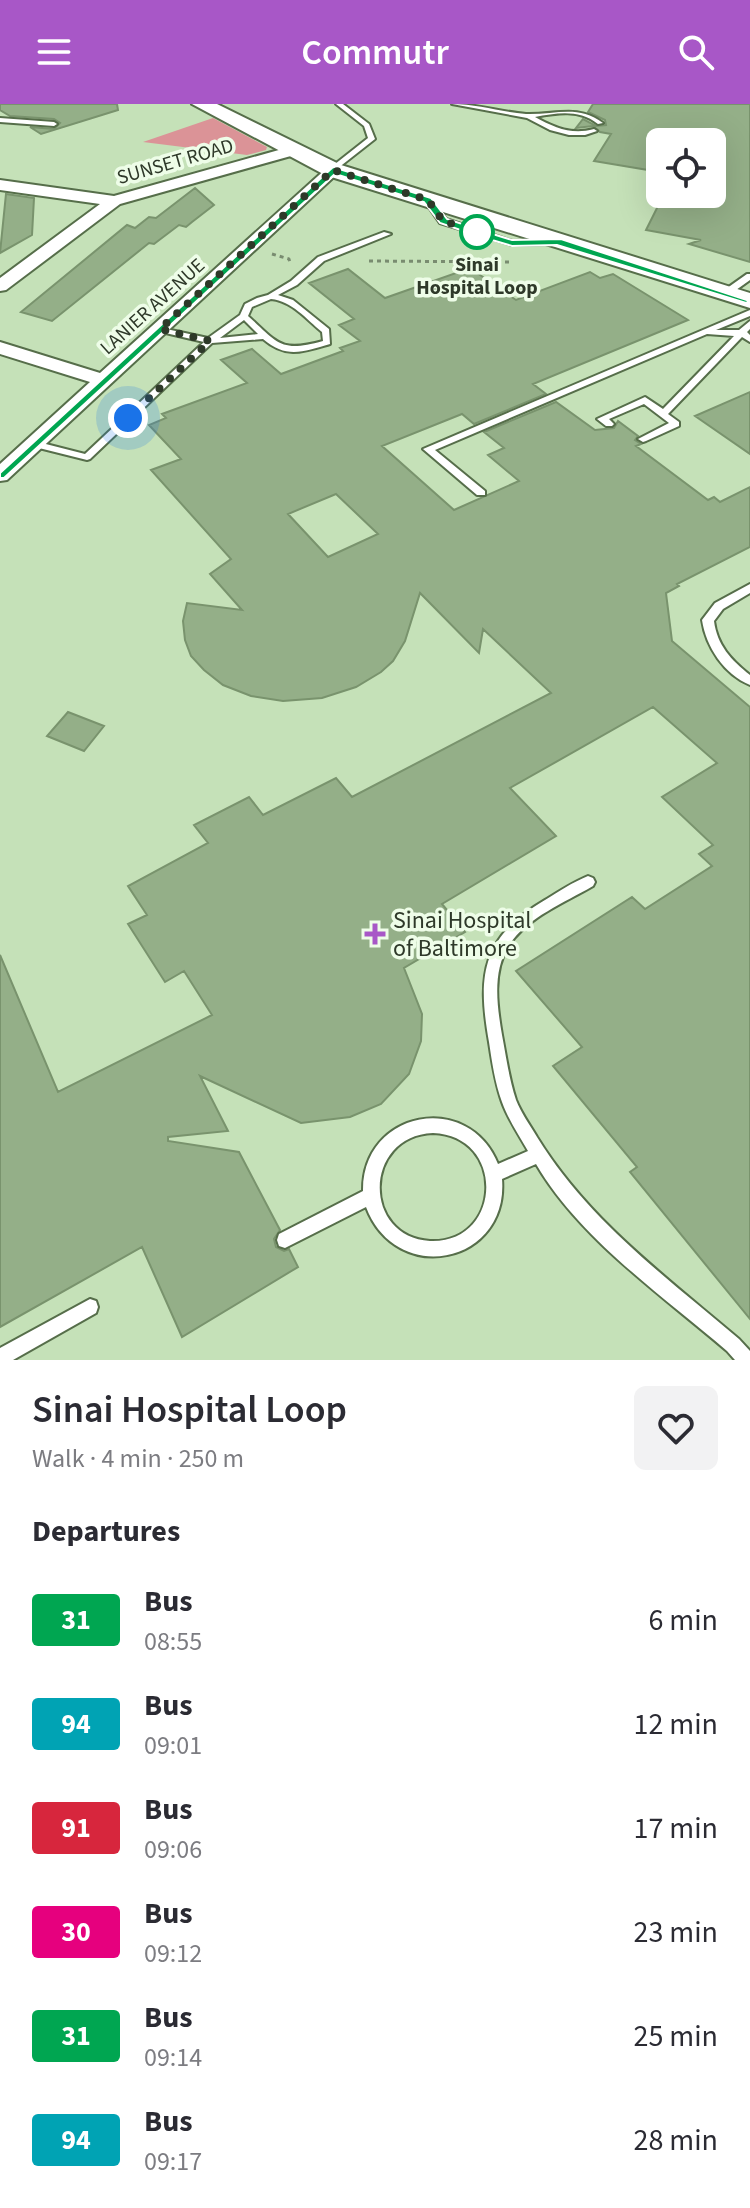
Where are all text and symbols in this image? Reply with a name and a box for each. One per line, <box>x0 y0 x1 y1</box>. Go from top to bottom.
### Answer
text: Commutr <box>301 27 449 78</box>
icon: menu <box>32 30 76 74</box>
icon: search <box>674 30 718 74</box>
map controls <box>646 128 726 208</box>
button: locate <box>646 128 726 208</box>
street label: SUNSET ROAD <box>114 132 237 192</box>
marker: Sinai Hospital Loop <box>460 215 494 249</box>
place label: Sinai Hospital Loop <box>416 251 538 302</box>
street label: LANIER AVENUE <box>94 252 211 361</box>
your location <box>108 398 148 438</box>
place label: Sinai Hospital of Baltimore <box>393 903 531 966</box>
marker: Sinai Hospital of Baltimore <box>364 923 386 945</box>
text: Sinai Hospital Loop <box>32 1383 347 1437</box>
button: heart <box>634 1386 718 1470</box>
text: Walk · 4 min · 250 m <box>32 1440 244 1477</box>
text: Departures <box>32 1510 180 1553</box>
text: Bus <box>144 1580 192 1623</box>
text: 6 min <box>648 1599 718 1642</box>
text: 31 <box>61 1600 91 1640</box>
text: 08:55 <box>144 1623 202 1660</box>
text: Bus <box>144 1684 192 1727</box>
text: 12 min <box>634 1703 718 1746</box>
text: 94 <box>61 1704 91 1744</box>
text: 09:01 <box>144 1727 202 1764</box>
text: Bus <box>144 1788 192 1831</box>
text: 17 min <box>634 1807 718 1850</box>
text: 91 <box>61 1808 91 1848</box>
text: 09:06 <box>144 1831 202 1868</box>
text: Bus <box>144 1892 192 1935</box>
text: 23 min <box>634 1911 718 1954</box>
text: 30 <box>61 1912 91 1952</box>
text: 09:12 <box>144 1935 202 1972</box>
text: Bus <box>144 1996 192 2039</box>
text: 25 min <box>634 2015 718 2058</box>
text: 31 <box>61 2016 91 2056</box>
text: 09:14 <box>144 2039 202 2076</box>
text: Bus <box>144 2100 192 2143</box>
text: 28 min <box>634 2119 718 2162</box>
text: 94 <box>61 2120 91 2160</box>
text: 09:17 <box>144 2143 202 2180</box>

